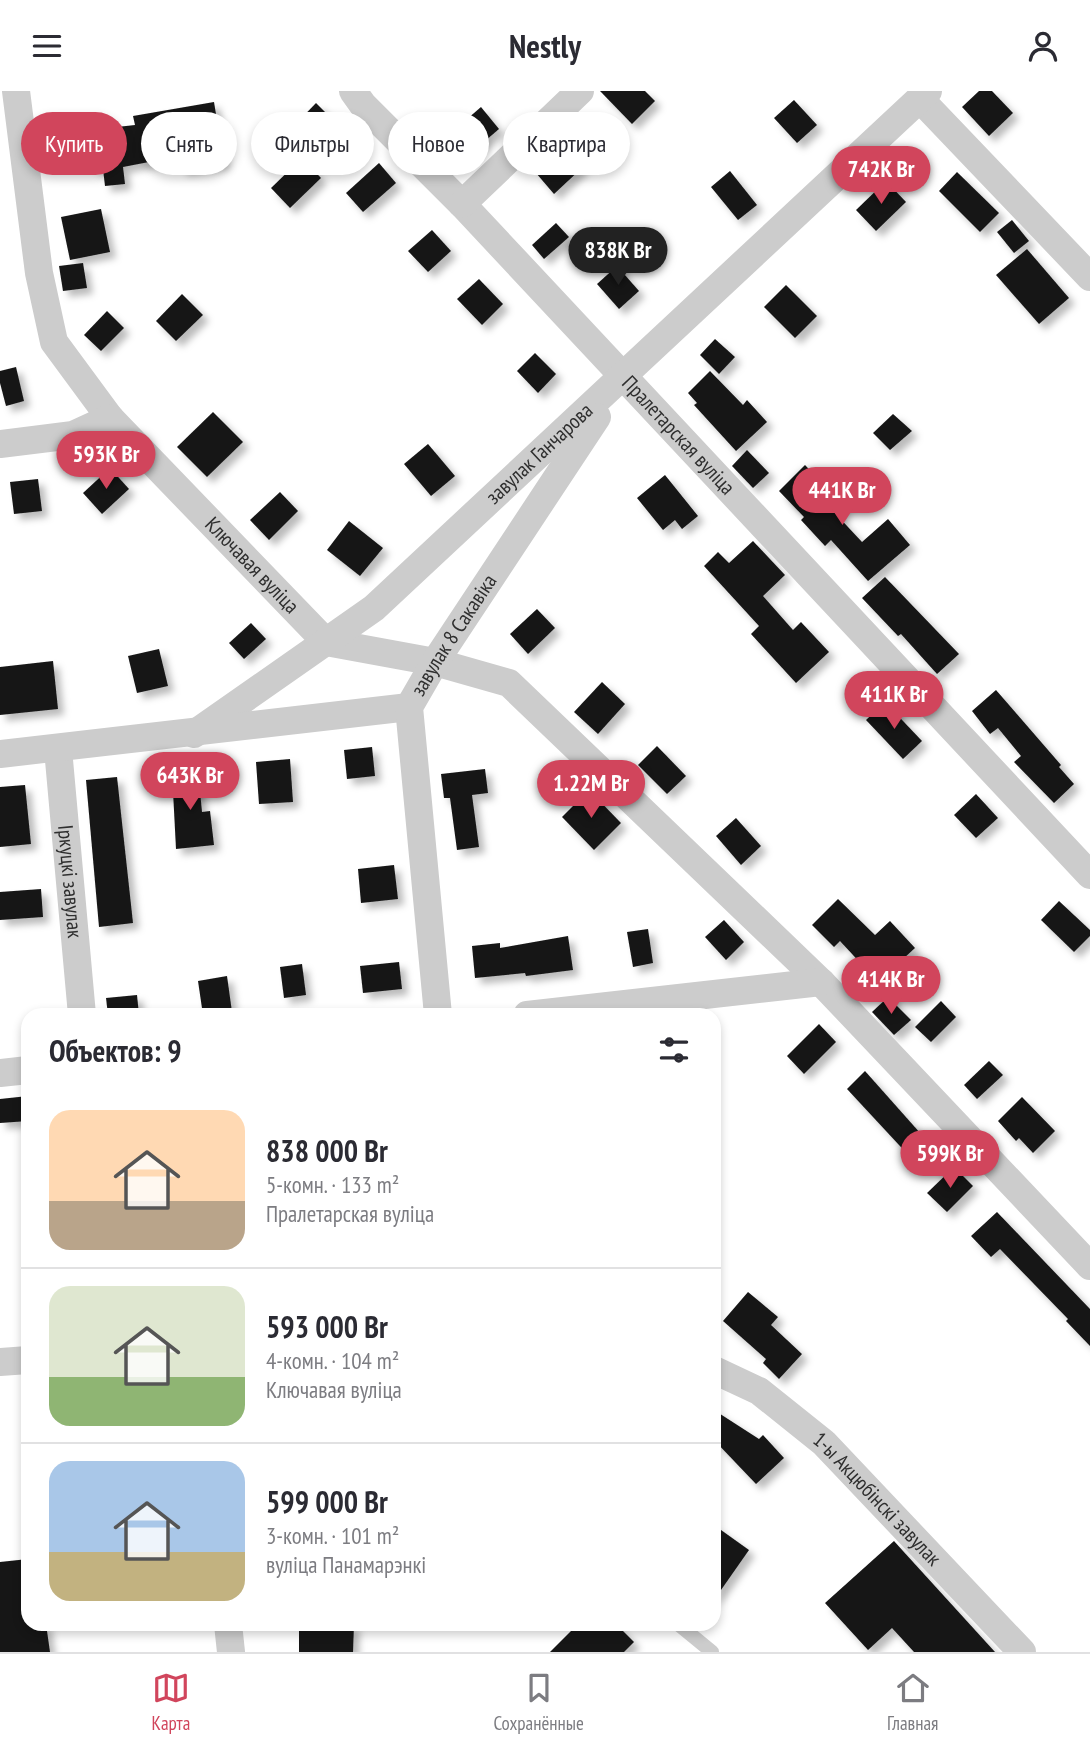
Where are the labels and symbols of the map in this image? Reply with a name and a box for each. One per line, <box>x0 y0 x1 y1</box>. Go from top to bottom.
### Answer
pin: 742K Br <box>816 146 946 206</box>
pin: 838K Br <box>553 227 683 287</box>
street label: Пралетарская вуліца <box>616 370 741 500</box>
street label: завулак Ганчарова <box>480 397 598 510</box>
pin: 593K Br <box>41 431 171 491</box>
pin: 441K Br <box>777 467 907 527</box>
street label: Ключавая вуліца <box>200 511 305 619</box>
street label: завулак 8 Сакавіка <box>404 569 502 701</box>
pin: 411K Br <box>829 671 959 731</box>
pin: 643K Br <box>125 753 255 812</box>
pin: 1.22M Br <box>519 761 663 820</box>
street label: Іркуцкі завулак <box>52 824 89 939</box>
pin: 414K Br <box>826 957 956 1016</box>
pin: 599K Br <box>885 1131 1015 1190</box>
street label: 1-ы Акцюбінскі завулак <box>808 1426 947 1571</box>

